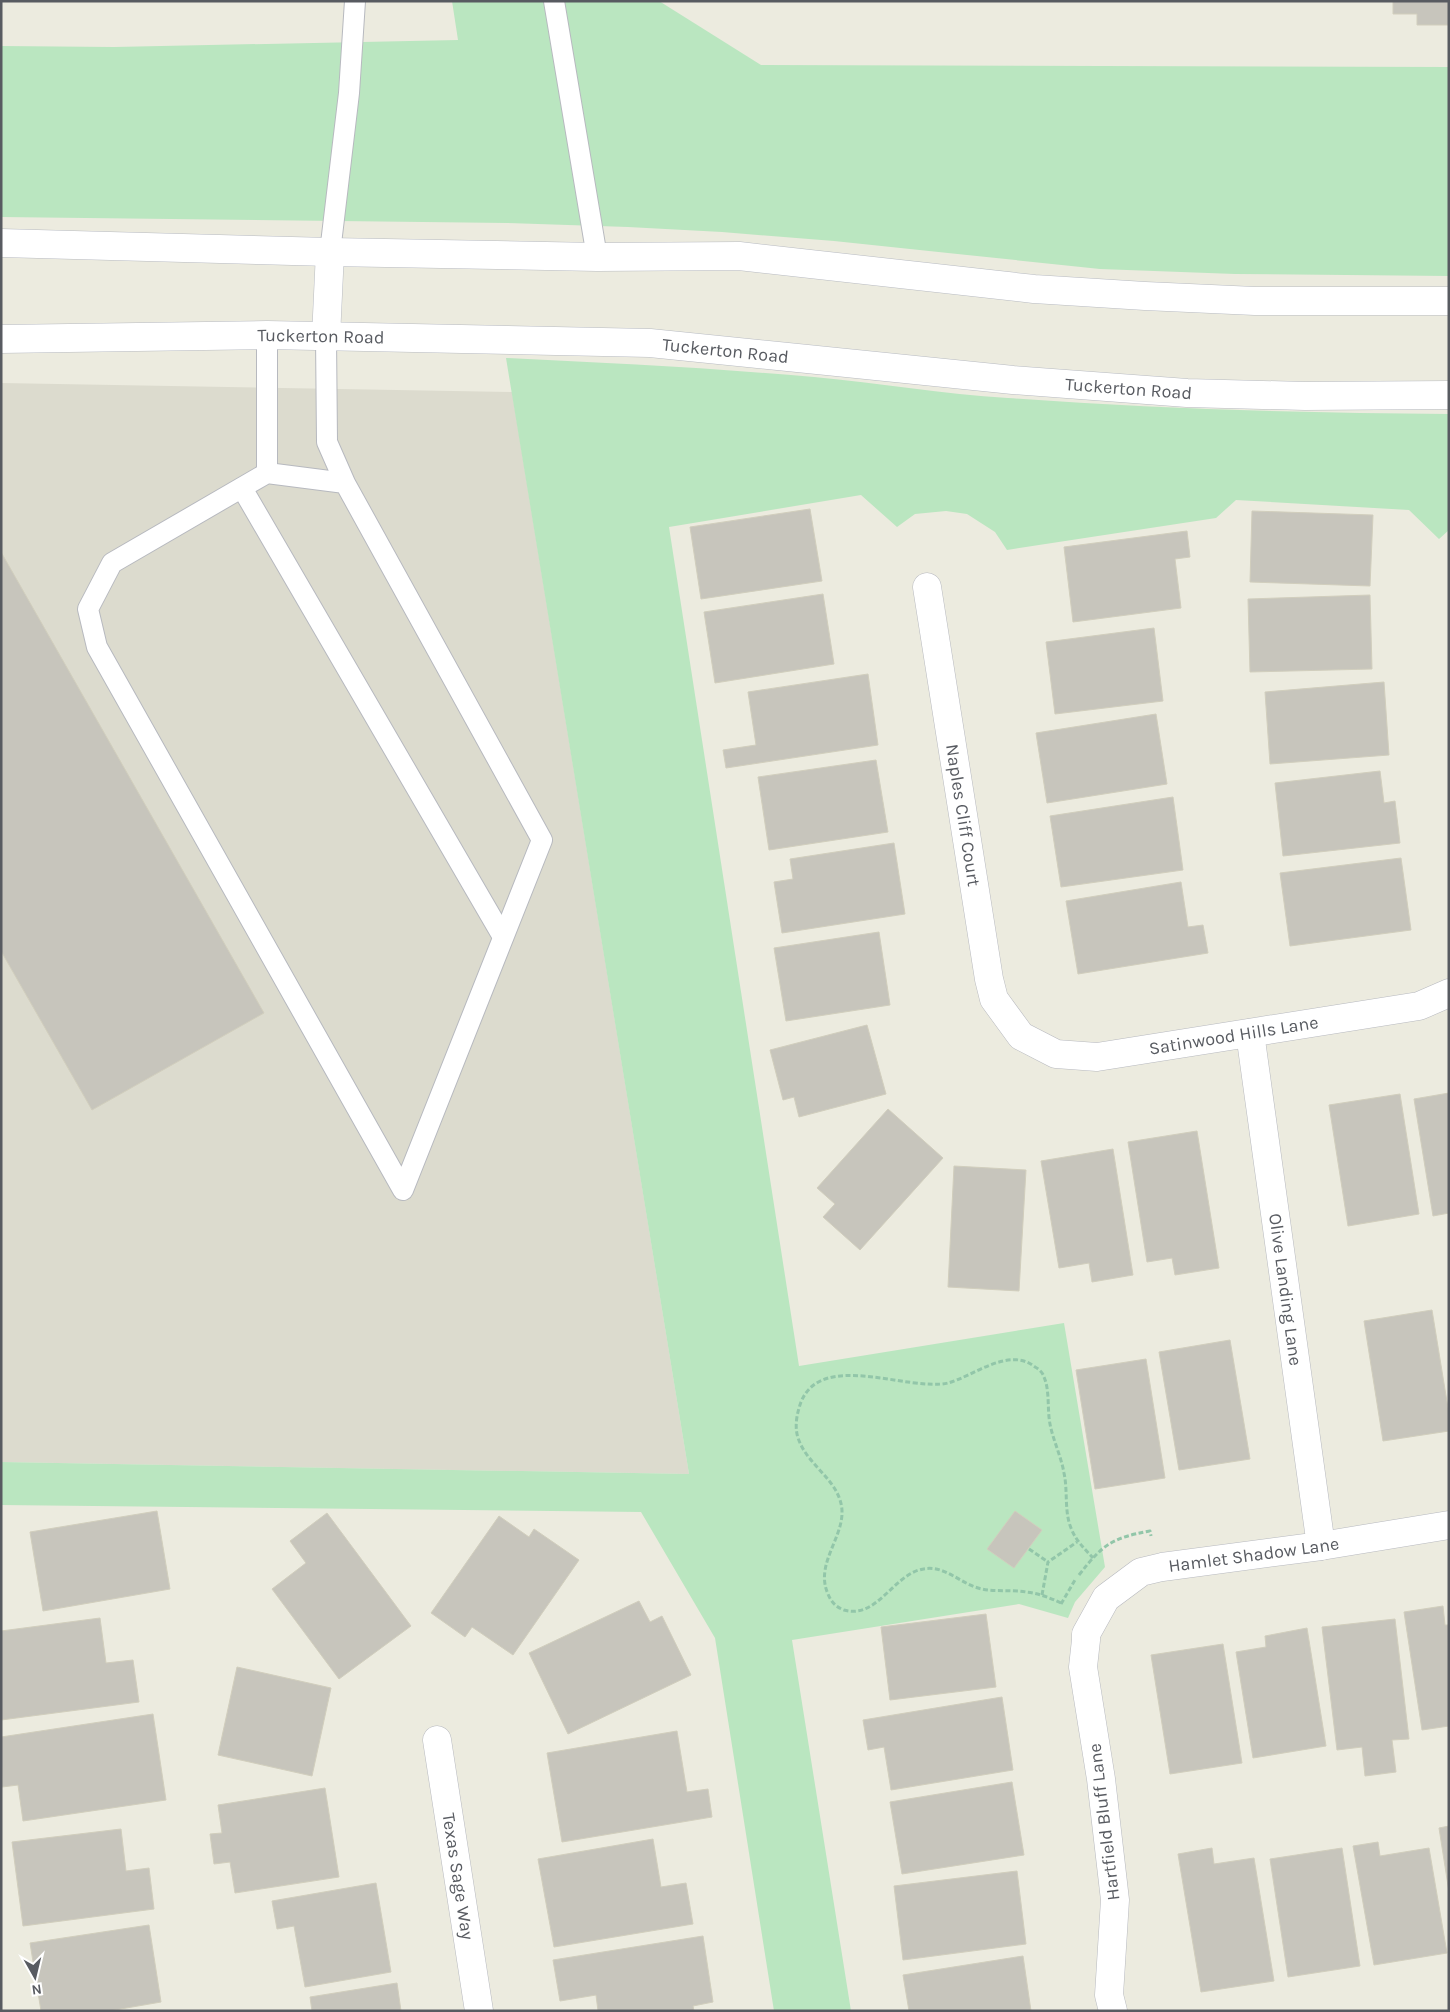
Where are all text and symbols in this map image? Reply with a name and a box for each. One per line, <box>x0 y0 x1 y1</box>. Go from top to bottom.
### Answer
street label: Tuckerton Road <box>257 324 385 348</box>
street label: Tuckerton Road <box>661 333 790 368</box>
street label: Tuckerton Road <box>1064 373 1193 404</box>
street label: Naples Cliff Court <box>941 742 985 888</box>
street label: Satinwood Hills Lane <box>1147 1011 1320 1060</box>
street label: Olive Landing Lane <box>1264 1212 1307 1367</box>
street label: Hamlet Shadow Lane <box>1167 1532 1341 1577</box>
street label: Hartfield Bluff Lane <box>1083 1742 1125 1902</box>
street label: Texas Sage Way <box>437 1811 479 1942</box>
north arrow <box>10 1952 60 2002</box>
text: N <box>31 1980 43 1998</box>

